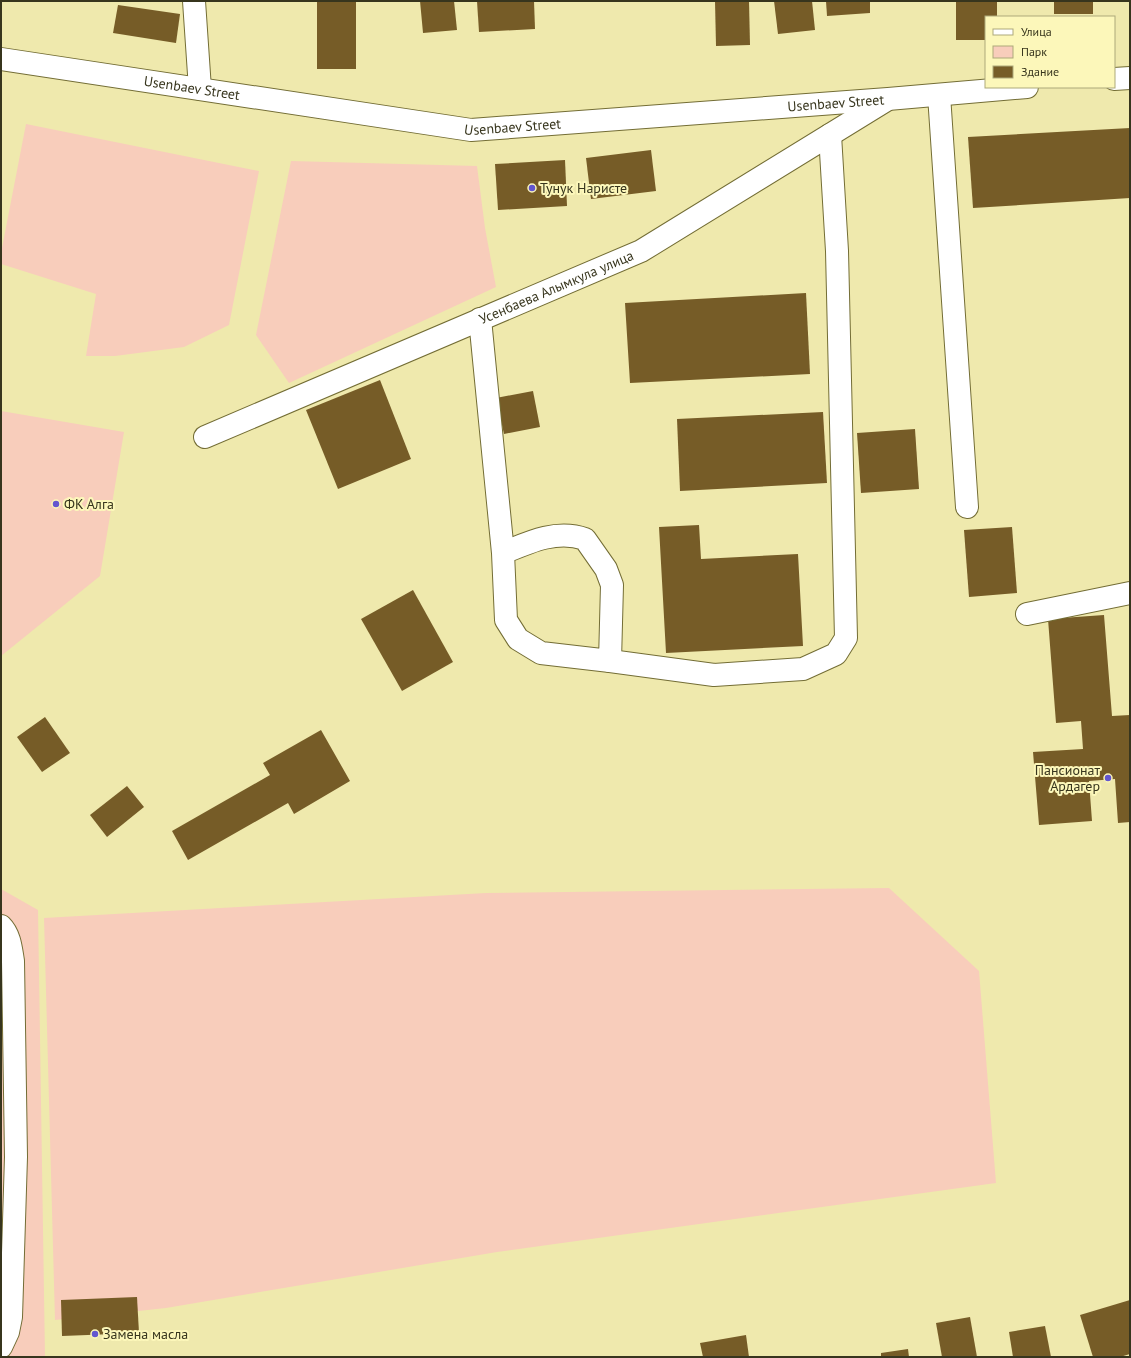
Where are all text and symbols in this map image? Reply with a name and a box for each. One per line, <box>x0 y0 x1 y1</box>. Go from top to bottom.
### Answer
legend <box>985 16 1115 88</box>
text: Улица <box>1021 24 1052 39</box>
text: Парк <box>1021 44 1047 59</box>
text: Здание <box>1021 64 1059 79</box>
street label: Usenbaev Street <box>143 72 241 104</box>
street label: Usenbaev Street <box>787 90 885 115</box>
street label: Usenbaev Street <box>463 114 562 139</box>
place label: Тунук Наристе <box>540 179 627 197</box>
marker: Тунук Наристе <box>527 183 537 193</box>
street label: Усенбаева Алымкула улица <box>476 246 636 328</box>
place label: ФК Алга <box>64 495 114 513</box>
marker: ФК Алга <box>51 499 61 509</box>
place label: Пансионат Ардагер <box>1035 761 1100 795</box>
marker: Пансионат Ардагер <box>1103 773 1113 783</box>
place label: Замена масла <box>103 1325 188 1343</box>
marker: Замена масла <box>90 1329 100 1339</box>

